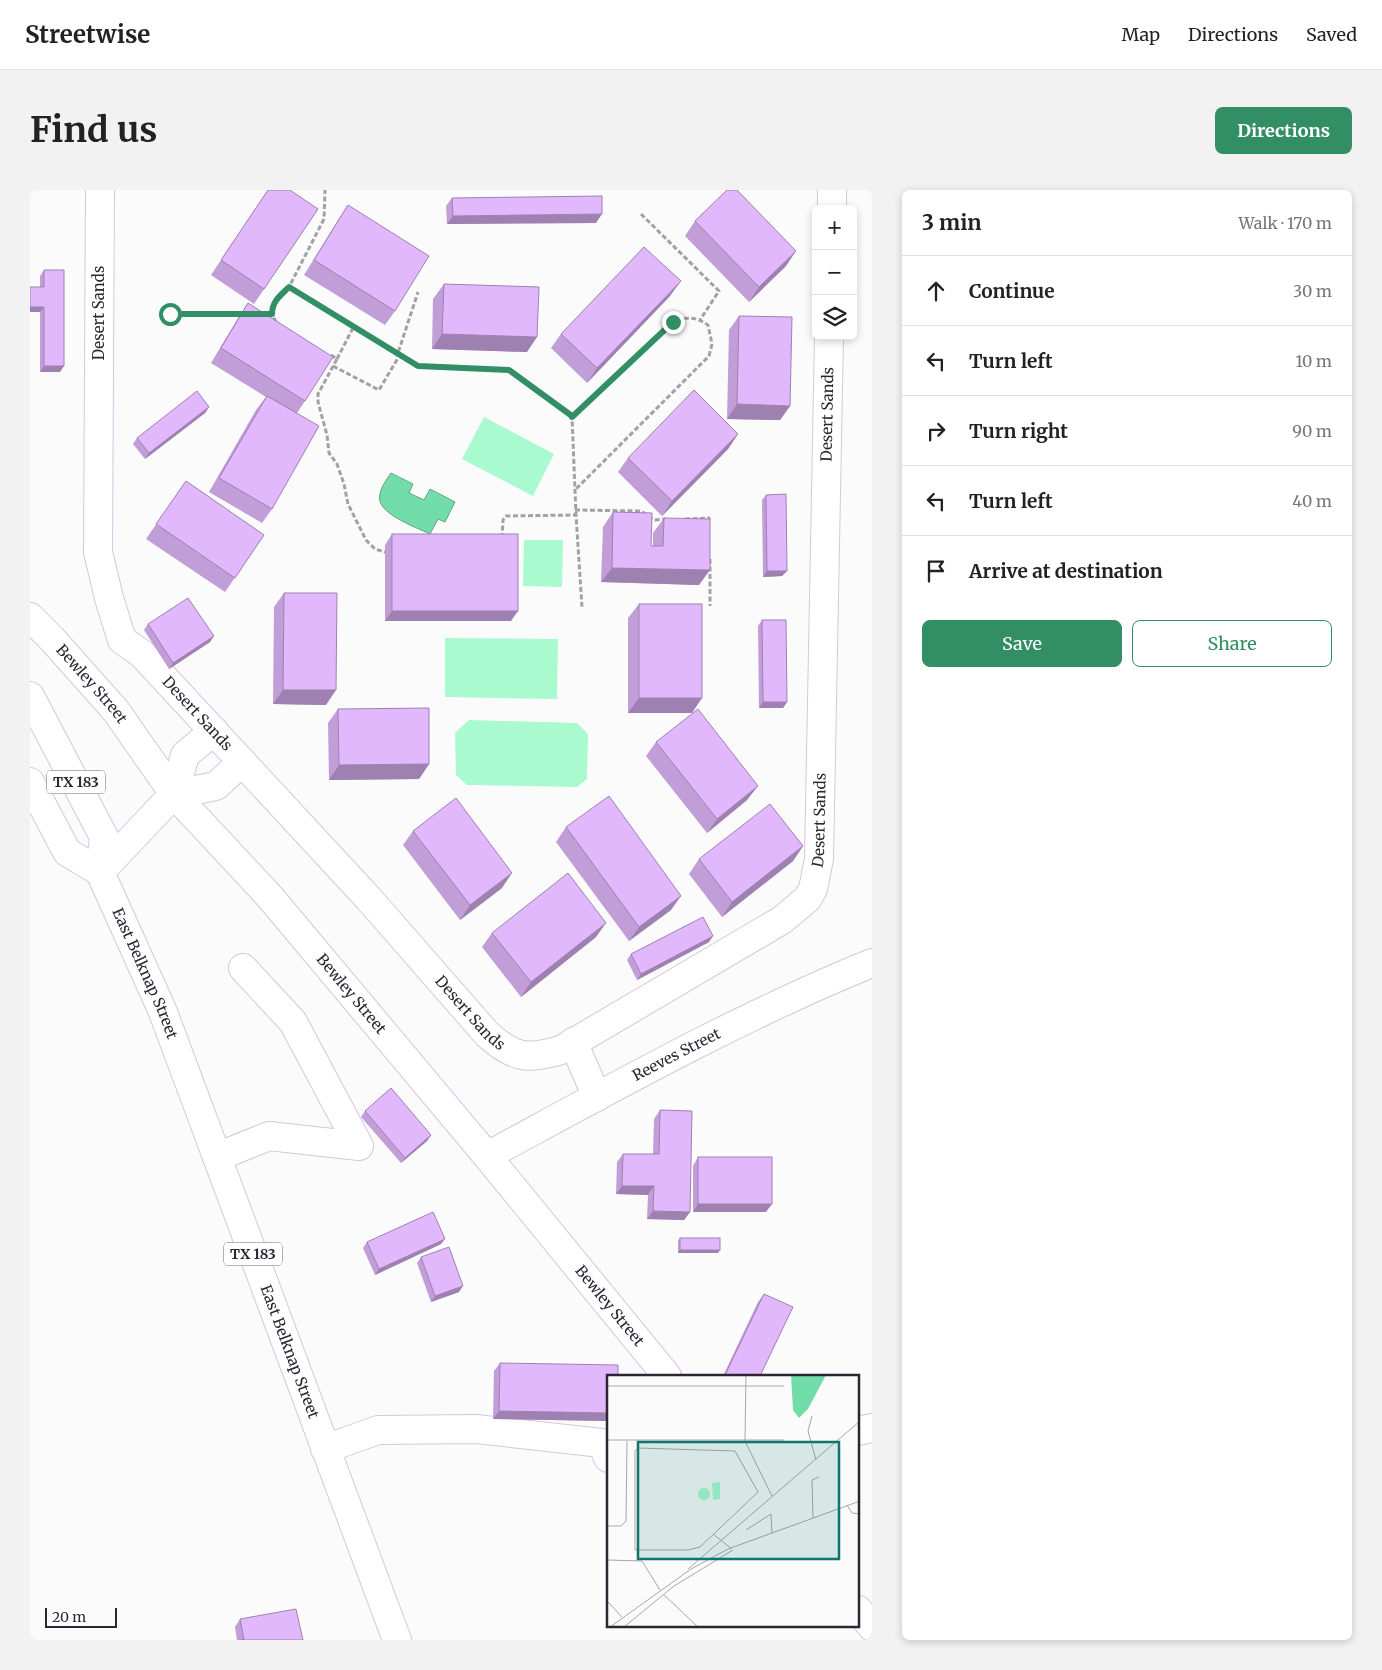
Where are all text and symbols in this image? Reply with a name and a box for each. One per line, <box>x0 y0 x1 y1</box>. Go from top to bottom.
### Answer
text: Streetwise <box>25 19 150 50</box>
text: Map <box>1122 23 1160 46</box>
text: Directions <box>1188 23 1278 46</box>
text: Saved <box>1306 23 1357 46</box>
button: Directions <box>1215 107 1352 154</box>
text: Find us <box>30 108 157 152</box>
map controls <box>812 205 857 340</box>
button: + <box>812 205 857 250</box>
text: 3 min <box>922 209 981 236</box>
text: Walk · 170 m <box>1239 213 1332 233</box>
button: − <box>812 250 857 295</box>
street label: Desert Sands <box>89 266 108 360</box>
icon: ahead <box>922 277 950 305</box>
text: Continue <box>969 279 1055 303</box>
text: 30 m <box>1293 281 1332 301</box>
button: layers <box>812 295 857 340</box>
route start <box>159 303 182 326</box>
route end <box>662 311 685 334</box>
icon: left <box>922 347 950 375</box>
text: Turn left <box>969 349 1053 373</box>
text: 10 m <box>1295 351 1332 371</box>
street label: Desert Sands <box>817 367 837 462</box>
icon: right <box>922 417 950 445</box>
text: Turn right <box>969 419 1068 443</box>
text: 90 m <box>1292 421 1332 441</box>
icon: left <box>922 487 950 515</box>
text: Turn left <box>969 489 1053 513</box>
text: 40 m <box>1292 491 1332 511</box>
icon: arrive <box>922 557 950 585</box>
text: Arrive at destination <box>969 559 1163 583</box>
button: Save <box>922 620 1122 667</box>
button: Share <box>1132 620 1332 667</box>
street label: Bewley Street <box>52 640 132 727</box>
street label: Desert Sands <box>158 672 237 754</box>
road number: TX 183 <box>47 770 105 794</box>
street label: Desert Sands <box>808 773 830 869</box>
street label: East Belknap Street <box>108 905 182 1042</box>
street label: Bewley Street <box>313 950 391 1038</box>
street label: Desert Sands <box>431 971 509 1054</box>
street label: Reeves Street <box>629 1024 724 1085</box>
road number: TX 183 <box>224 1242 282 1266</box>
street label: Bewley Street <box>571 1261 649 1350</box>
street label: East Belknap Street <box>257 1282 324 1421</box>
inset map <box>607 1375 859 1628</box>
scale bar <box>45 1605 118 1628</box>
text: 20 m <box>52 1608 86 1626</box>

